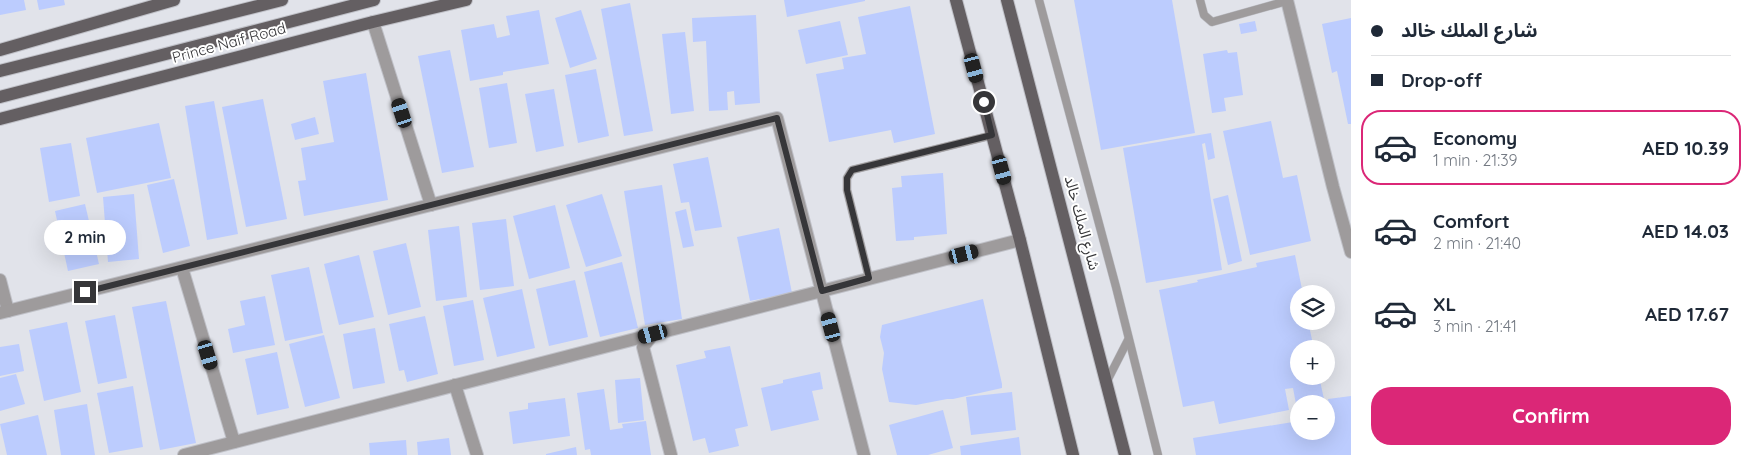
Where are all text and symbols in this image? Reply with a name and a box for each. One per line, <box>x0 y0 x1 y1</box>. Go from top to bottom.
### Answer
street label: Prince Naif Road <box>170 18 288 67</box>
text: شارع الملك خالد <box>1401 18 1538 42</box>
car <box>962 52 985 84</box>
text: Drop-off <box>1401 68 1482 92</box>
route start <box>973 91 995 113</box>
car <box>390 96 413 130</box>
icon: car <box>1373 125 1418 170</box>
text: Economy <box>1433 126 1517 150</box>
text: AED 10.39 <box>1642 136 1729 160</box>
text: 1 min · 21:39 <box>1433 150 1518 170</box>
car <box>990 154 1013 186</box>
street label: شارع الملك خالد <box>1058 174 1104 273</box>
icon: car <box>1373 208 1418 253</box>
text: Comfort <box>1433 209 1510 233</box>
text: AED 14.03 <box>1642 219 1729 243</box>
callout: 2 min <box>44 220 126 254</box>
text: 2 min <box>64 227 106 247</box>
text: 2 min · 21:40 <box>1433 233 1521 253</box>
car <box>947 243 980 265</box>
route end <box>74 281 96 303</box>
map controls <box>1290 285 1335 440</box>
button: layers <box>1290 285 1335 330</box>
icon: car <box>1373 291 1418 336</box>
text: XL <box>1433 292 1456 316</box>
text: AED 17.67 <box>1645 302 1729 326</box>
car <box>819 311 842 343</box>
text: 3 min · 21:41 <box>1433 316 1517 336</box>
car <box>636 323 669 345</box>
car <box>196 338 219 372</box>
button: + <box>1290 340 1335 385</box>
button: Confirm <box>1371 387 1731 445</box>
button: − <box>1290 395 1335 440</box>

